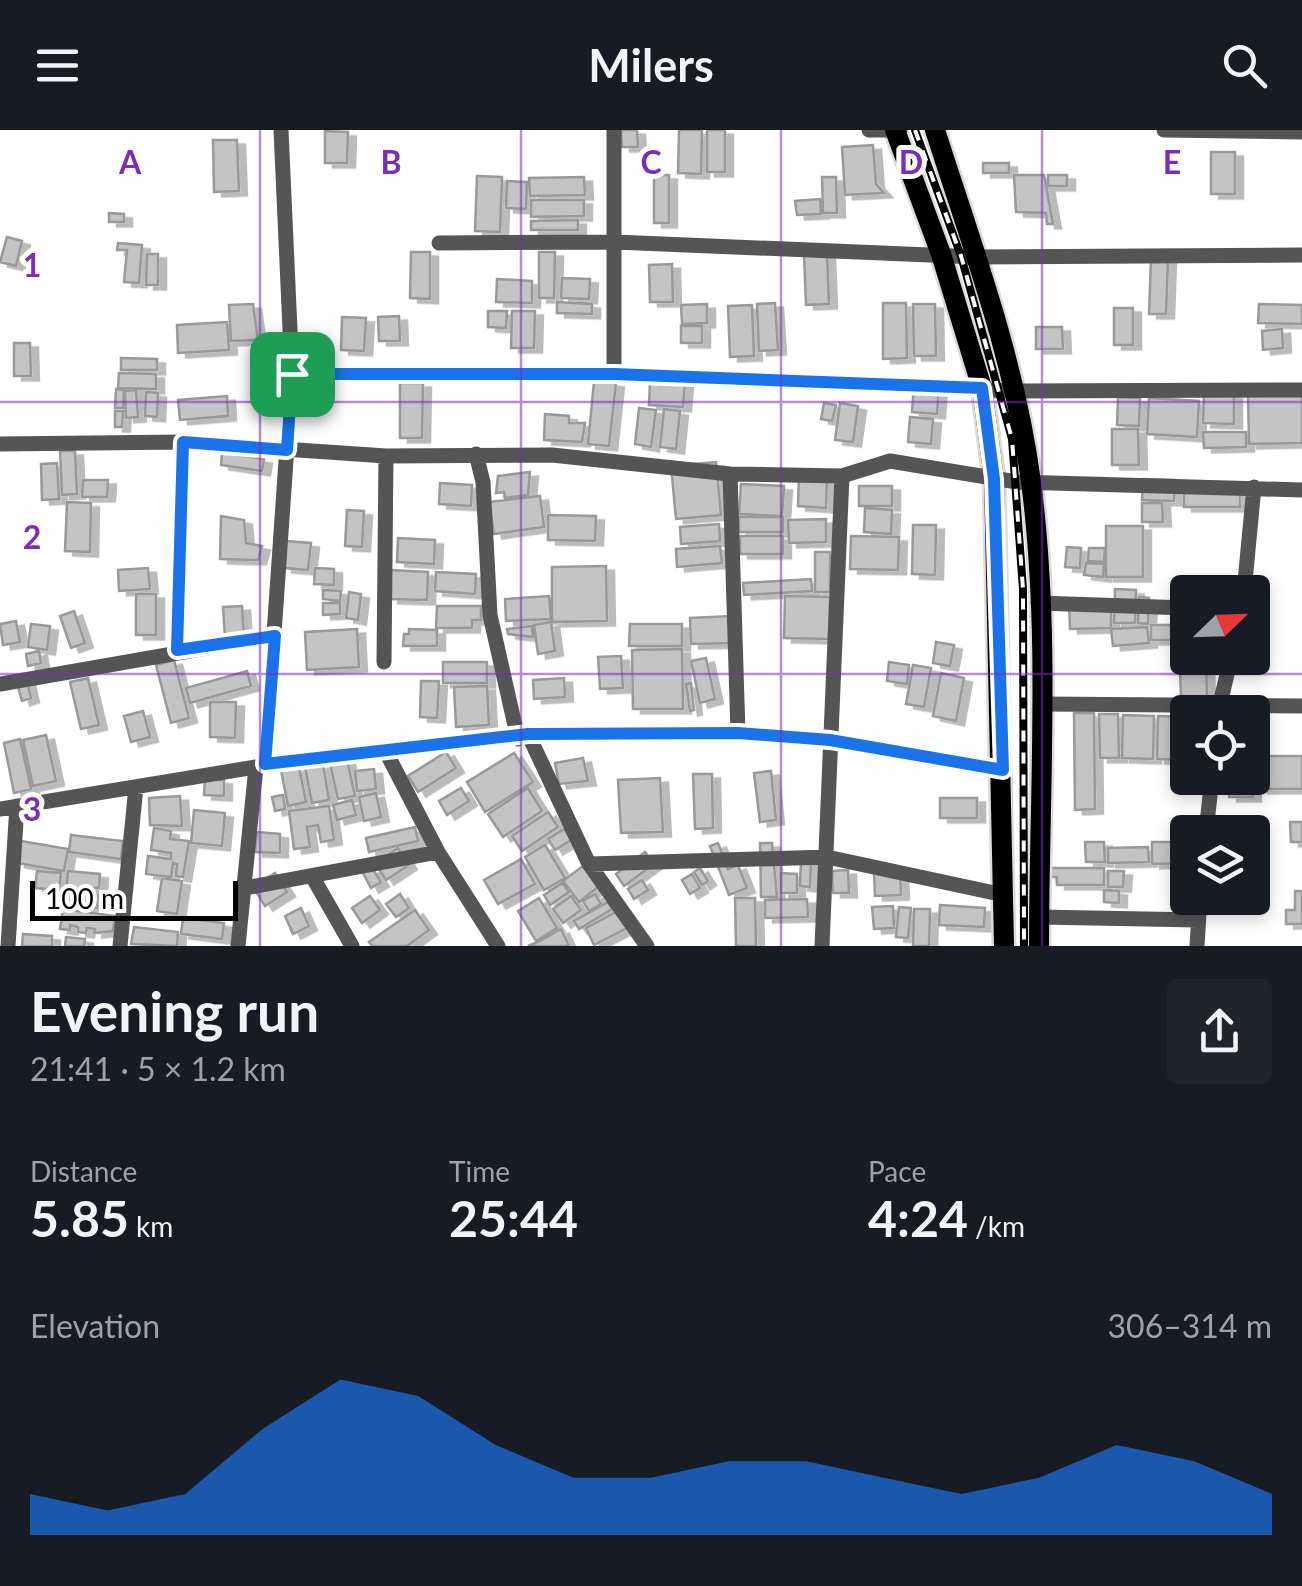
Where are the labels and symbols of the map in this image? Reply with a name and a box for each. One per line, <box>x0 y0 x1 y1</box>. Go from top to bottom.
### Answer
text: A <box>118 142 142 181</box>
text: B <box>380 142 402 181</box>
text: C <box>640 142 662 181</box>
text: D <box>899 142 923 181</box>
text: E <box>1163 142 1181 181</box>
text: 1 <box>23 245 41 284</box>
pin <box>250 332 335 417</box>
text: 2 <box>23 517 41 556</box>
north arrow <box>1170 575 1270 675</box>
text: 3 <box>23 789 41 828</box>
scale bar <box>30 876 238 920</box>

